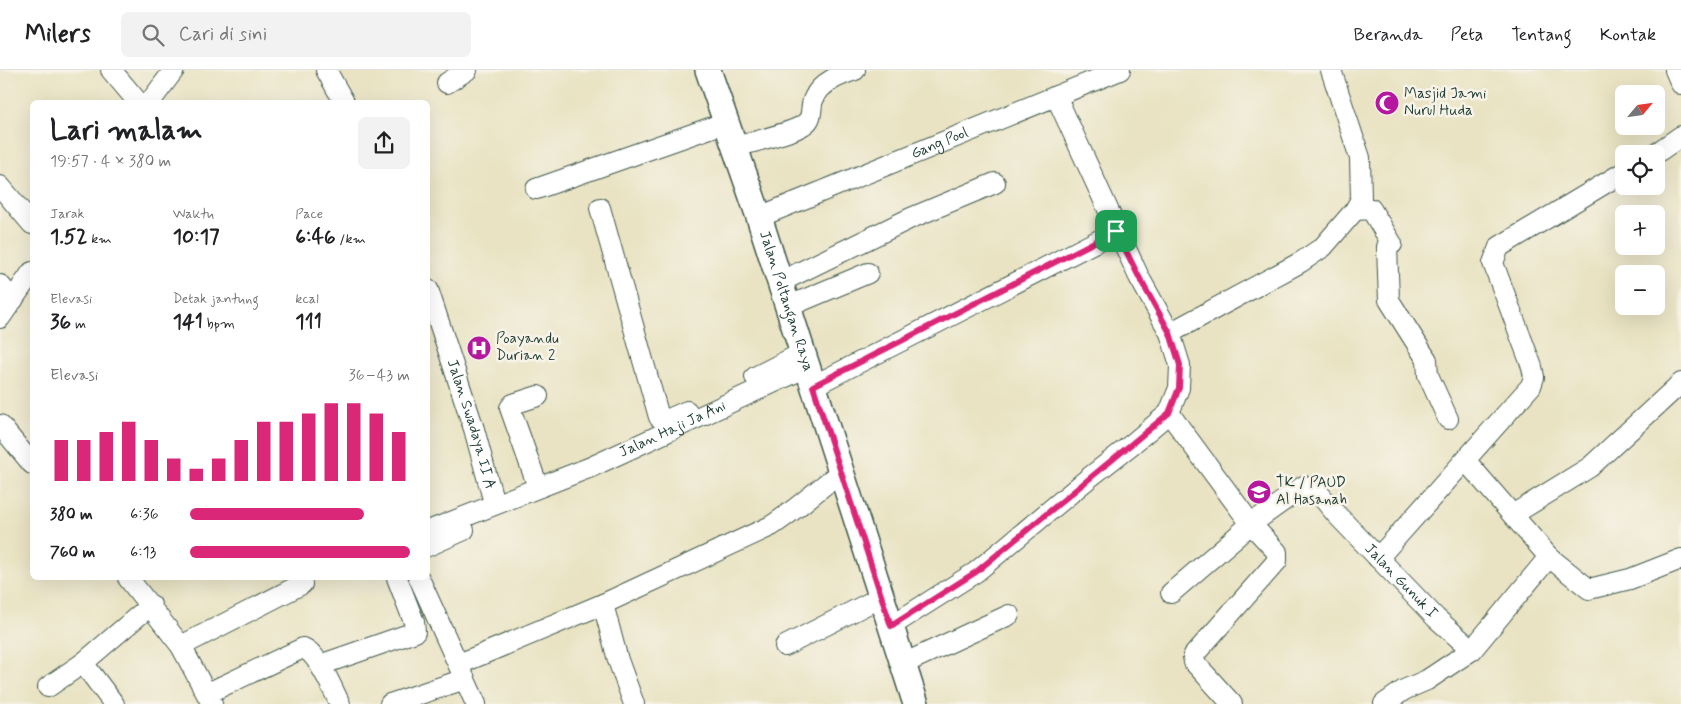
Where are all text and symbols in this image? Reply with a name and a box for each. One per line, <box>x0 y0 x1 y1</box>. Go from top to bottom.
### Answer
search box <box>121 12 471 57</box>
text: Milers <box>25 19 91 50</box>
icon: search <box>139 21 167 49</box>
text: Cari di sini <box>179 22 267 47</box>
text: Beranda <box>1353 23 1422 47</box>
text: Peta <box>1450 23 1483 47</box>
text: Tentang <box>1511 23 1572 47</box>
text: Kontak <box>1600 23 1656 47</box>
place label: Masjid Jami Nurul Huda <box>1404 84 1486 121</box>
north arrow <box>1615 85 1665 135</box>
map controls <box>1615 85 1665 315</box>
mosque icon: Masjid Jami Nurul Huda <box>1374 90 1400 116</box>
text: Lari malam <box>50 113 203 150</box>
button: share <box>358 117 410 169</box>
street label: Gang Pool <box>908 123 971 164</box>
button: locate <box>1615 145 1665 195</box>
text: 19:57 · 4 × 380 m <box>50 151 171 172</box>
text: Jarak <box>50 205 85 223</box>
text: Waktu <box>173 205 214 223</box>
text: Pace <box>295 205 323 223</box>
button: + <box>1615 205 1665 255</box>
pin <box>1095 210 1137 252</box>
icon: arrive <box>1102 217 1130 245</box>
text: 1.52 <box>50 223 87 251</box>
text: 10:17 <box>173 223 220 251</box>
text: 6:46 <box>295 223 336 251</box>
street label: Jalan Poltangan Raya <box>754 228 818 374</box>
text: km <box>87 230 112 248</box>
text: /km <box>336 230 366 248</box>
button: − <box>1615 265 1665 315</box>
text: Elevasi <box>50 290 92 308</box>
text: Detak jantung <box>173 290 259 308</box>
text: kcal <box>295 290 319 308</box>
text: 36 <box>50 308 71 336</box>
text: 141 <box>173 308 203 336</box>
text: 111 <box>295 308 322 336</box>
text: m <box>71 315 86 333</box>
text: bpm <box>203 315 235 333</box>
place label: Poayandu Durian 2 <box>496 329 559 366</box>
hospital icon: Poayandu Durian 2 <box>466 335 492 361</box>
street label: Jalan Swadaya II A <box>442 357 500 491</box>
text: Elevasi <box>50 365 98 386</box>
text: 36–43 m <box>348 365 410 386</box>
street label: Jalan Haji Ja Ani <box>616 396 729 463</box>
place label: TK / PAUD Al Hasanah <box>1276 473 1347 510</box>
school or university icon: TK / PAUD Al Hasanah <box>1246 479 1272 505</box>
text: 380 m <box>50 504 93 525</box>
text: 6:36 <box>130 504 159 525</box>
street label: Jalan Gunuk I <box>1360 539 1442 623</box>
text: 760 m <box>50 542 95 563</box>
text: 6:13 <box>130 542 156 563</box>

